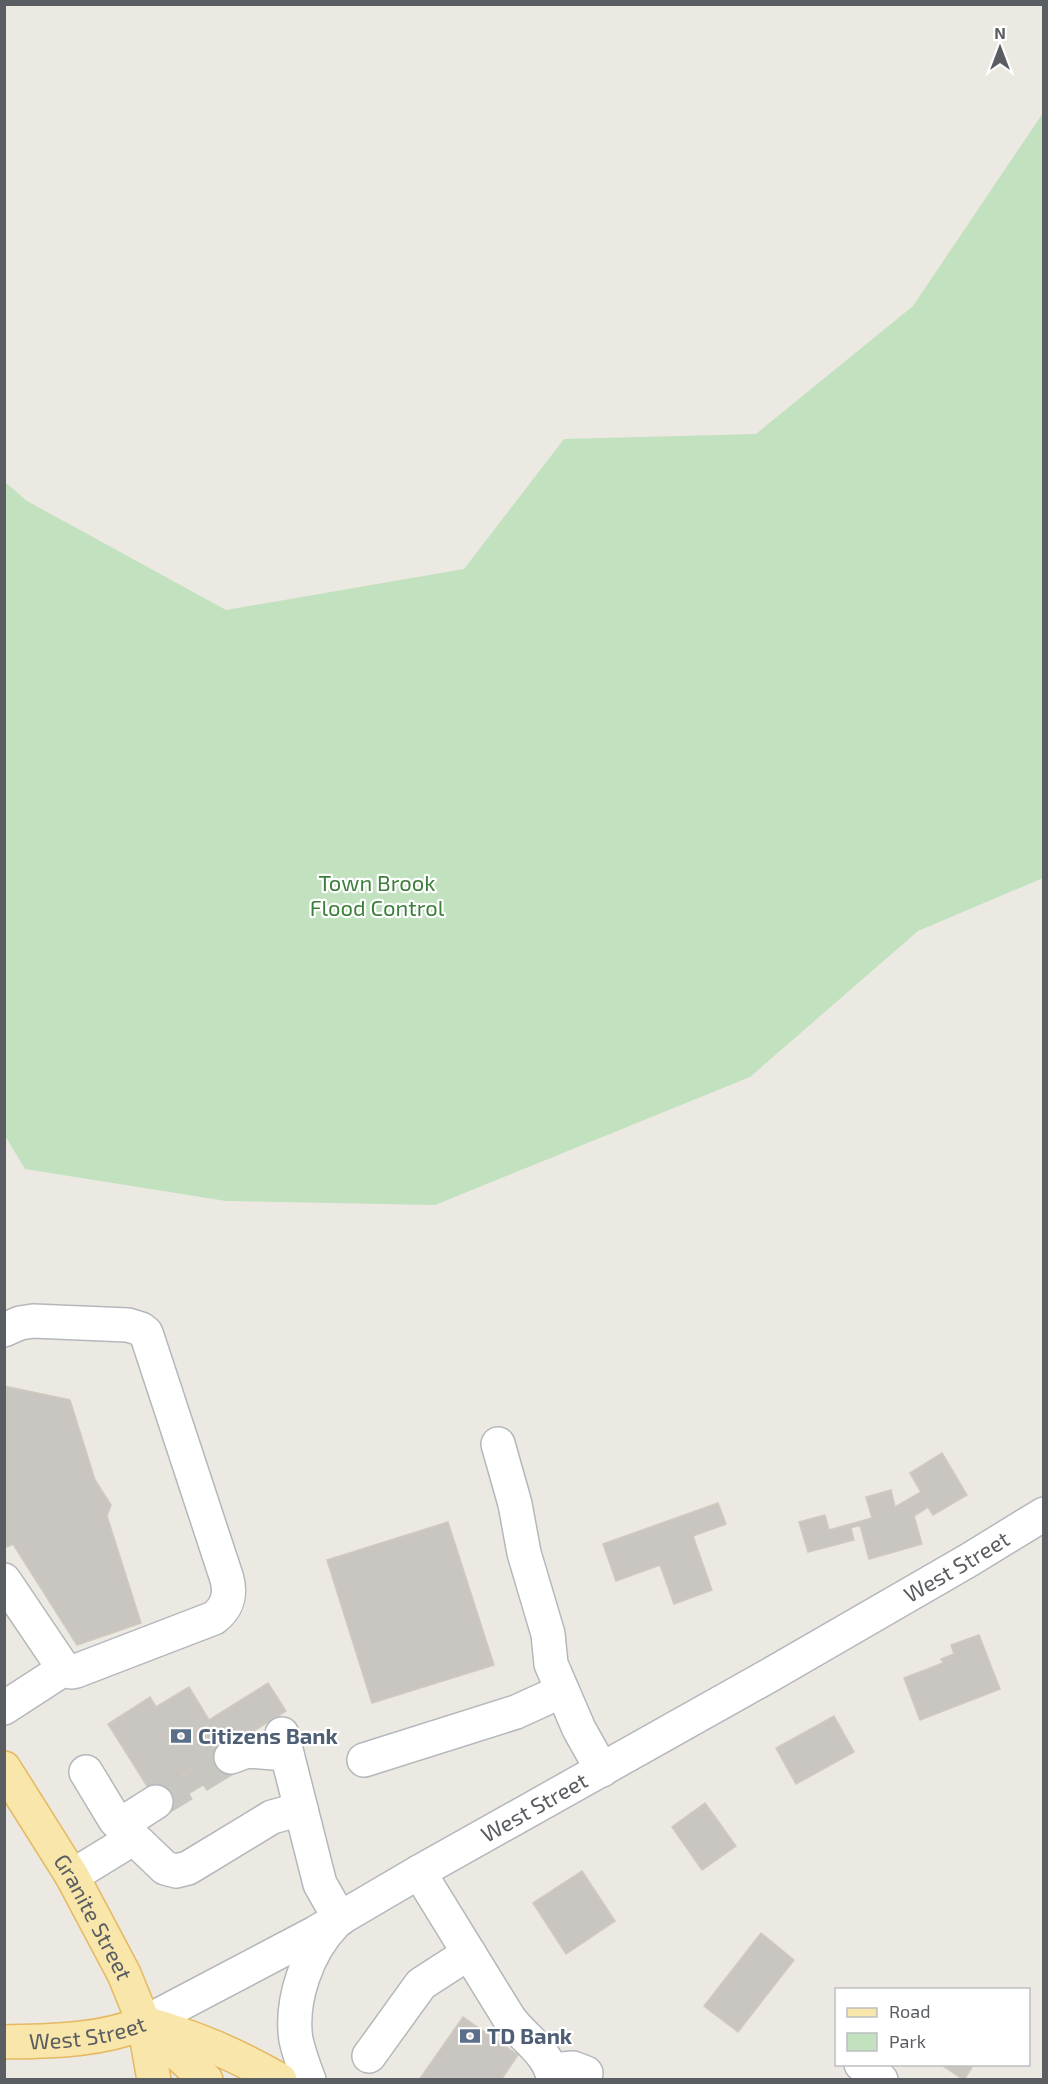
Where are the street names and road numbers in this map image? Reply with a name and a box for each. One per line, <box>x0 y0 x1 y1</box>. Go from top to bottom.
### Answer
street label: West Street <box>899 1525 1013 1607</box>
street label: West Street <box>476 1766 592 1847</box>
street label: Granite Street <box>49 1849 139 1983</box>
street label: West Street <box>29 2010 149 2054</box>

